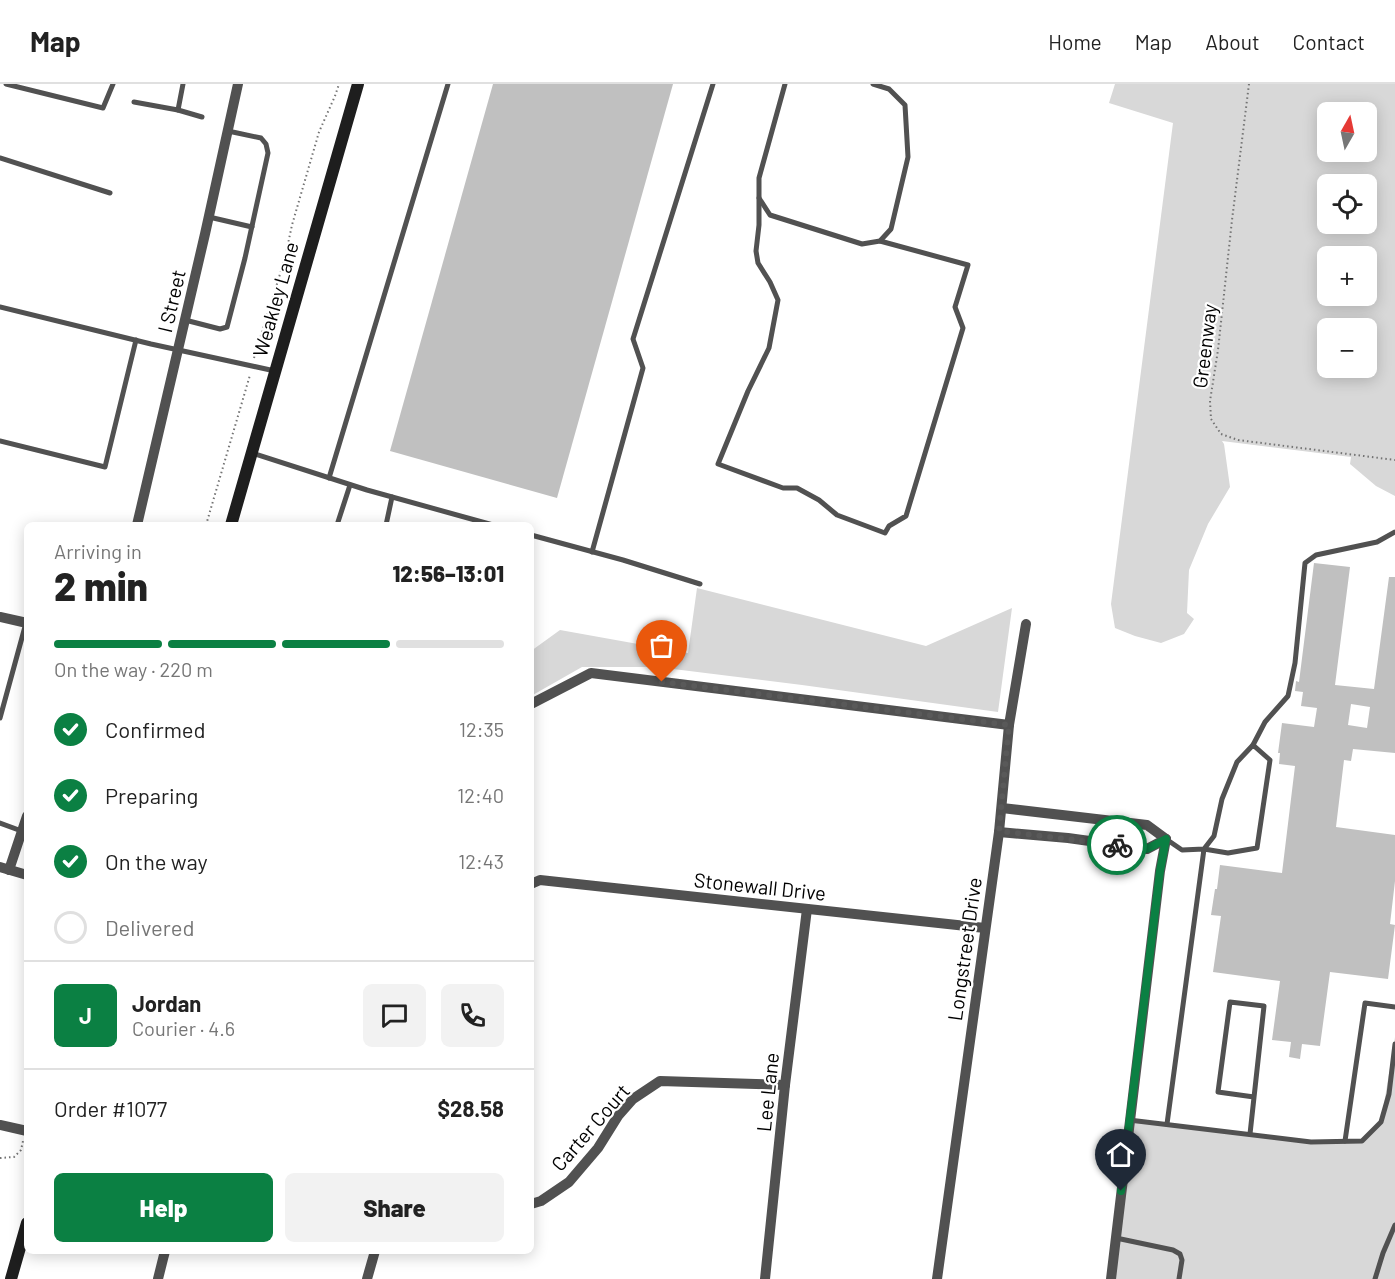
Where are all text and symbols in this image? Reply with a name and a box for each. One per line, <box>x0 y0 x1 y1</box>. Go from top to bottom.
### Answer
text: Map <box>30 24 81 58</box>
text: Home <box>1048 29 1102 54</box>
text: Map <box>1135 29 1172 54</box>
text: About <box>1205 29 1260 54</box>
text: Contact <box>1293 29 1365 54</box>
north arrow <box>1317 102 1377 162</box>
map controls <box>1317 102 1377 378</box>
button: locate <box>1317 174 1377 234</box>
street label: Weakley Lane <box>247 239 303 359</box>
button: + <box>1317 246 1377 306</box>
street label: I Street <box>152 267 190 335</box>
street label: Greenway <box>1187 302 1221 390</box>
button: − <box>1317 318 1377 378</box>
text: Arriving in <box>54 539 142 563</box>
text: 12:56–13:01 <box>392 560 504 586</box>
text: 2 min <box>54 562 148 609</box>
pin <box>636 620 687 682</box>
icon: bag <box>645 629 678 662</box>
text: On the way · 220 m <box>54 657 213 681</box>
icon: check <box>54 713 87 746</box>
text: Confirmed <box>105 716 205 742</box>
text: 12:35 <box>459 717 504 741</box>
icon: check <box>54 779 87 812</box>
text: Preparing <box>105 782 198 808</box>
text: 12:40 <box>457 783 504 807</box>
courier <box>1087 815 1147 875</box>
icon: bike <box>1101 829 1134 862</box>
icon: check <box>54 845 87 878</box>
text: On the way <box>105 848 208 874</box>
text: 12:43 <box>458 849 504 873</box>
street label: Stonewall Drive <box>693 867 827 905</box>
street label: Longstreet Drive <box>942 876 986 1022</box>
text: Delivered <box>105 914 194 940</box>
button: chat <box>363 984 426 1047</box>
button: phone <box>441 984 504 1047</box>
text: Jordan <box>132 990 201 1016</box>
text: J <box>79 1002 92 1028</box>
text: Courier · 4.6 <box>132 1016 235 1040</box>
street label: Lee Lane <box>751 1051 783 1133</box>
street label: Carter Court <box>546 1079 634 1175</box>
text: Order #1077 <box>54 1095 167 1121</box>
text: $28.58 <box>437 1095 504 1121</box>
pin <box>1095 1129 1146 1191</box>
icon: home <box>1104 1138 1137 1171</box>
button: Help <box>54 1173 273 1242</box>
button: Share <box>285 1173 504 1242</box>

